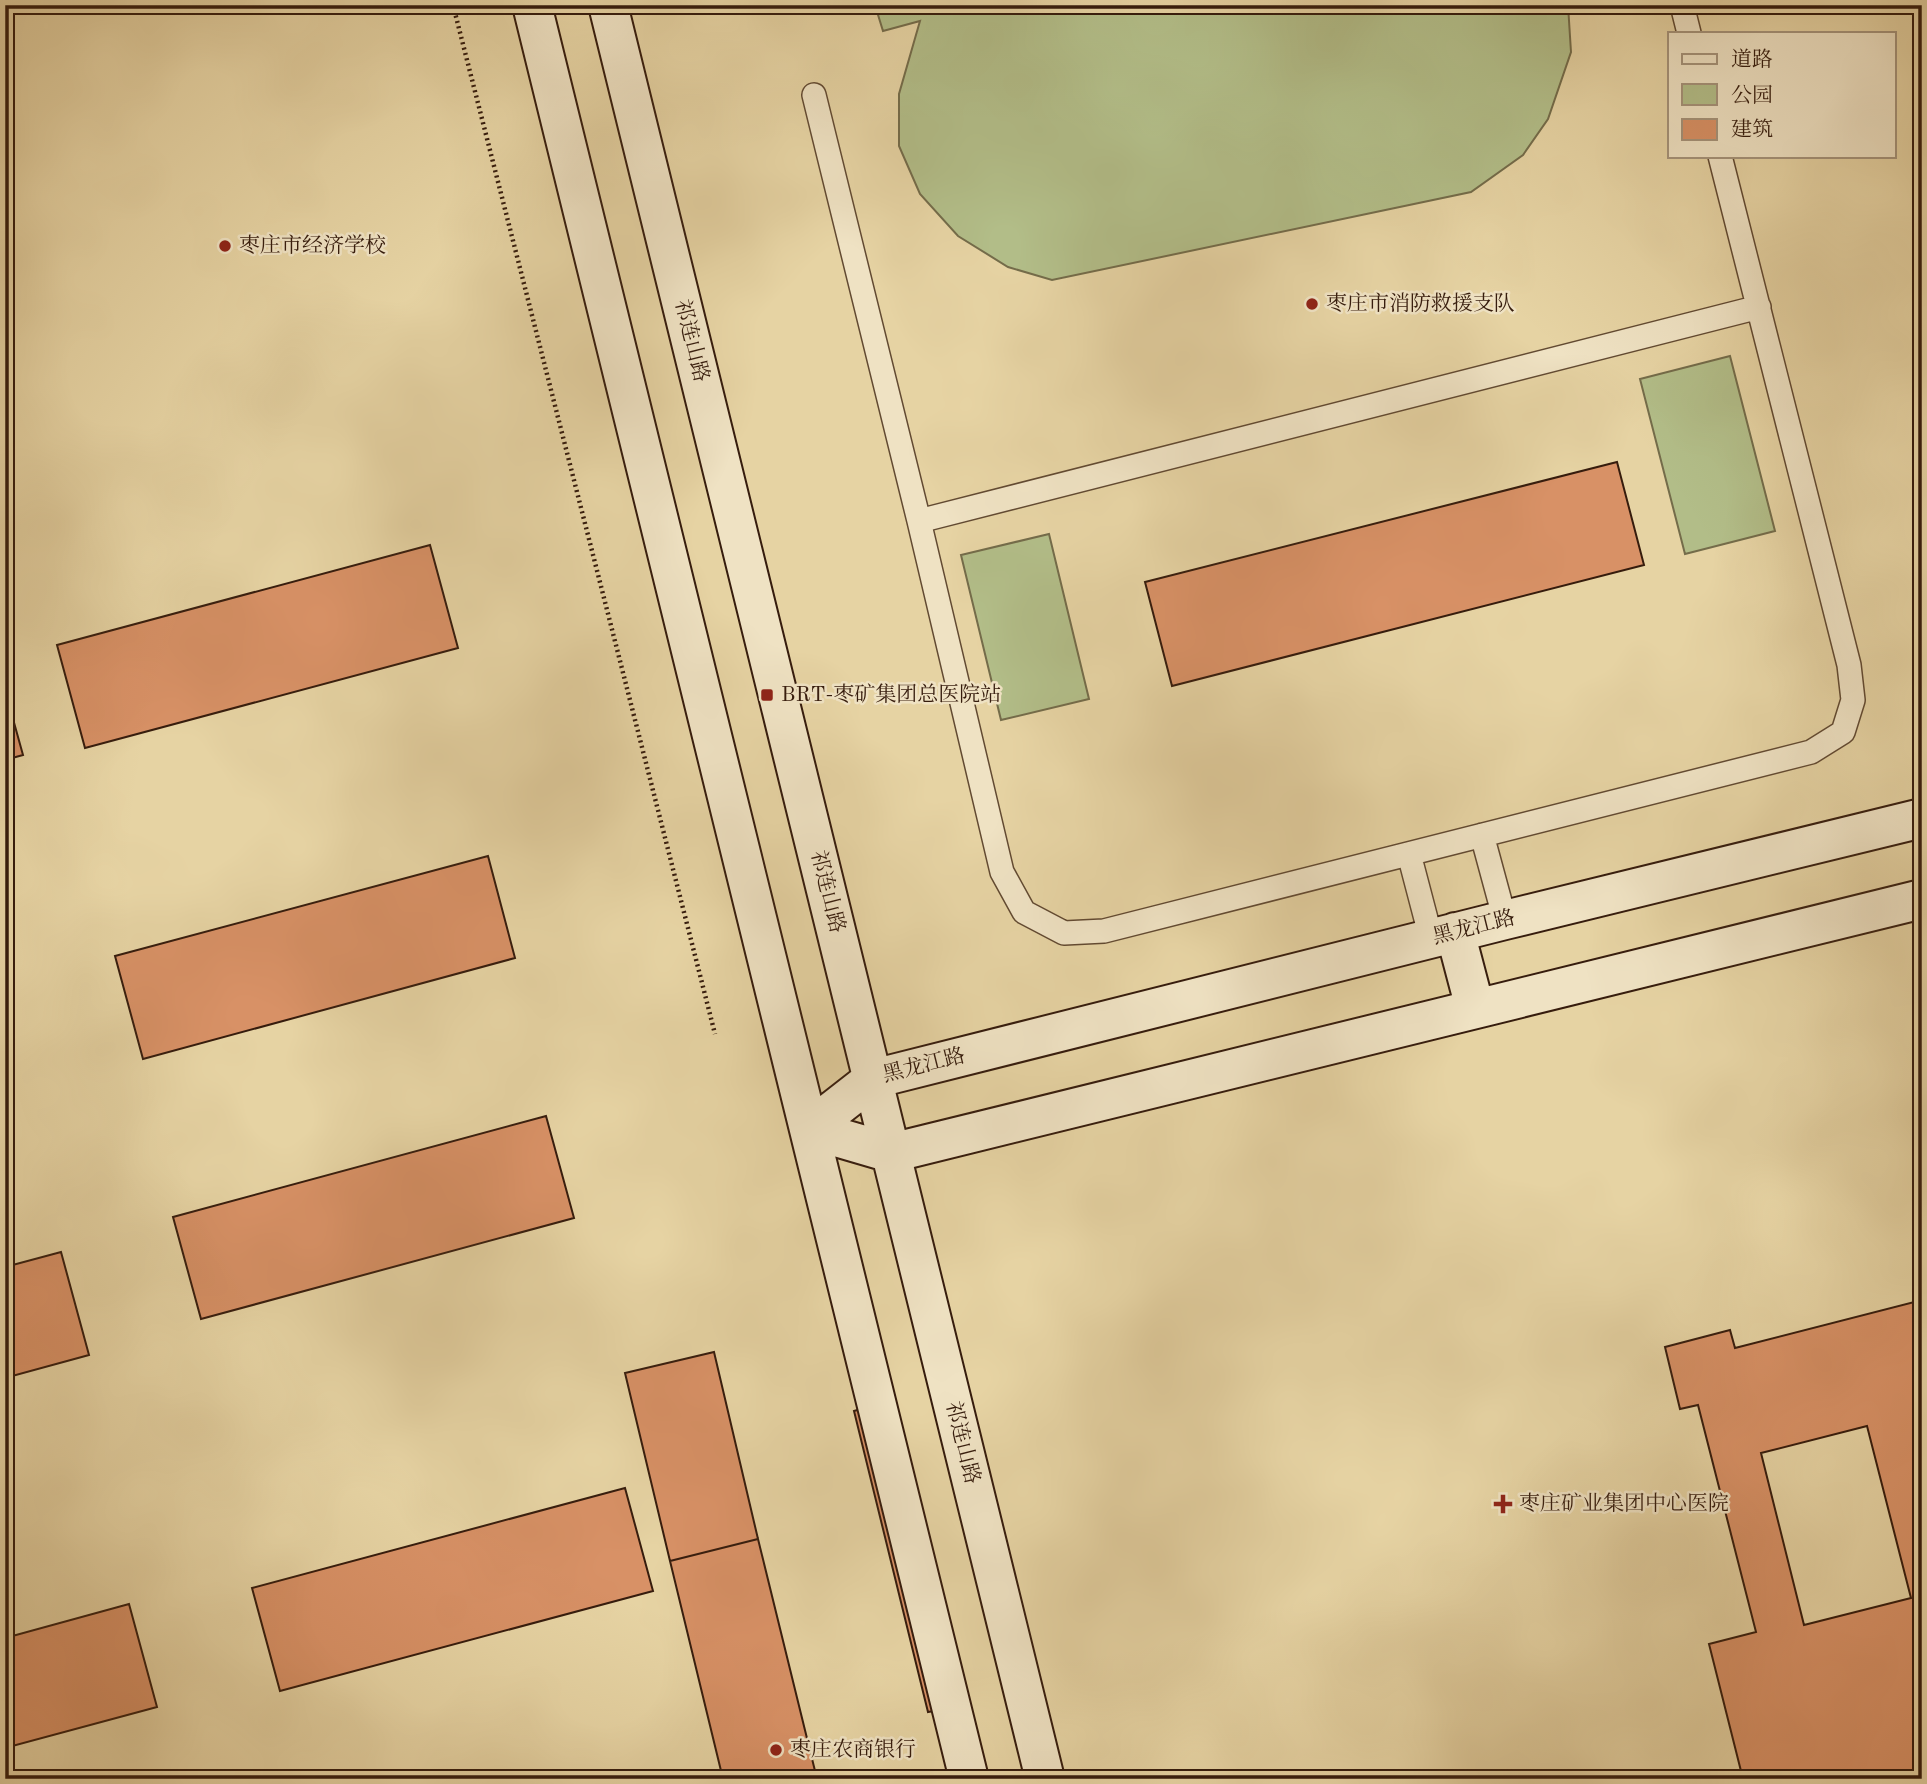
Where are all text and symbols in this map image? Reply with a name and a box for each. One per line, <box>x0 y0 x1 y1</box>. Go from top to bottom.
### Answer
legend <box>1668 32 1896 158</box>
text: 道路 <box>1731 48 1773 71</box>
text: 公园 <box>1731 84 1773 107</box>
text: 建筑 <box>1731 118 1773 141</box>
place label: 枣庄市经济学校 <box>239 234 386 257</box>
marker: 枣庄市经济学校 <box>217 238 233 254</box>
place label: 枣庄市消防救援支队 <box>1326 292 1515 315</box>
marker: 枣庄市消防救援支队 <box>1304 296 1320 312</box>
street label: 祁连山路 <box>671 297 713 384</box>
place label: BRT-枣矿集团总医院站 <box>781 683 1001 706</box>
marker: BRT-枣矿集团总医院站 <box>759 687 775 703</box>
street label: 祁连山路 <box>807 848 849 935</box>
street label: 黑龙江路 <box>1430 906 1517 948</box>
street label: 黑龙江路 <box>880 1044 967 1086</box>
street label: 祁连山路 <box>942 1399 984 1486</box>
place label: 枣庄矿业集团中心医院 <box>1519 1492 1729 1515</box>
marker: 枣庄矿业集团中心医院 <box>1493 1494 1513 1514</box>
place label: 枣庄农商银行 <box>790 1738 916 1761</box>
marker: 枣庄农商银行 <box>768 1742 784 1758</box>

